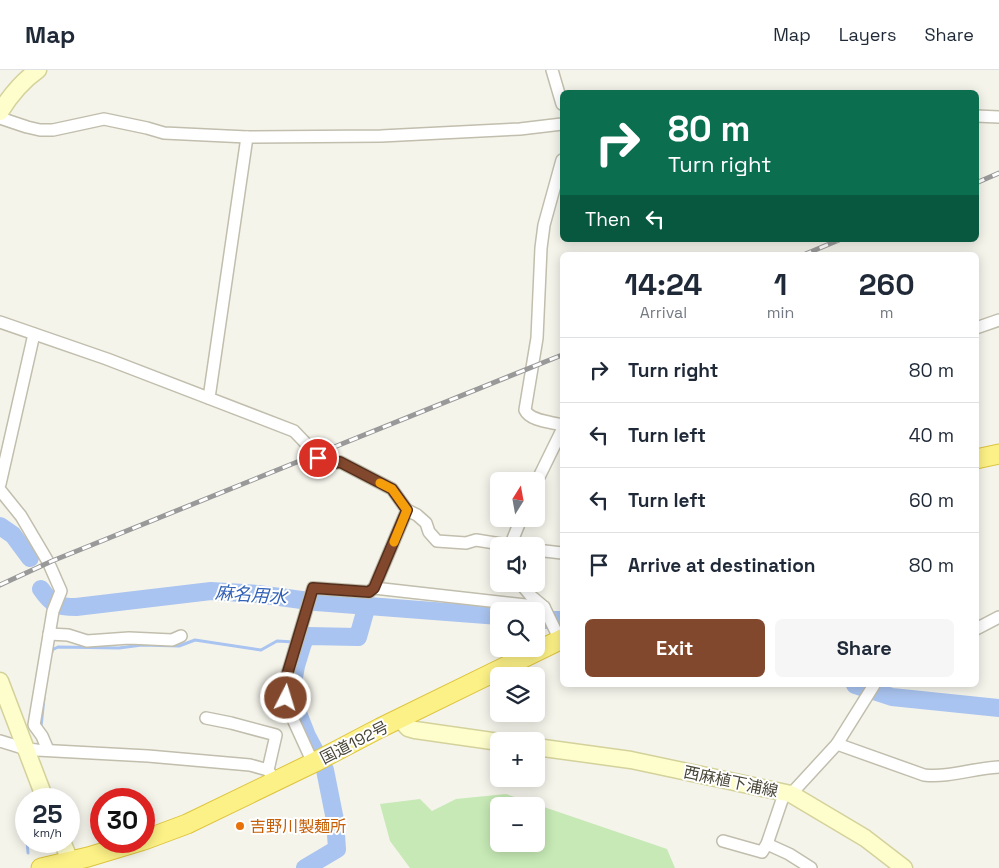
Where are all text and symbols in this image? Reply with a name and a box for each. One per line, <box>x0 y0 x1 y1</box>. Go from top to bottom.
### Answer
text: Map <box>25 19 75 50</box>
text: Map <box>773 23 811 46</box>
text: Layers <box>839 23 896 46</box>
text: Share <box>924 23 974 46</box>
text: 80 m <box>668 107 750 151</box>
icon: right <box>585 110 650 175</box>
text: Turn right <box>668 150 771 178</box>
icon: left <box>641 205 669 233</box>
text: Then <box>585 207 631 232</box>
text: 14:24 <box>624 265 702 304</box>
text: 1 <box>774 265 787 304</box>
text: 260 <box>859 265 915 304</box>
text: Arrival <box>640 302 687 323</box>
text: min <box>767 302 794 323</box>
text: m <box>880 302 894 323</box>
icon: right <box>585 356 613 384</box>
text: Turn right <box>628 358 718 383</box>
text: 80 m <box>909 358 954 383</box>
icon: left <box>585 421 613 449</box>
text: Turn left <box>628 423 706 448</box>
text: 40 m <box>909 423 954 448</box>
pin <box>297 437 339 479</box>
icon: arrive <box>304 444 332 472</box>
north arrow <box>490 472 545 528</box>
map controls <box>490 472 545 852</box>
icon: left <box>585 486 613 514</box>
text: Turn left <box>628 488 706 513</box>
text: 60 m <box>909 488 954 513</box>
button: sound <box>490 537 545 592</box>
icon: arrive <box>585 551 613 579</box>
text: Arrive at destination <box>628 553 816 578</box>
text: 80 m <box>909 553 954 578</box>
water label: 麻名用水 <box>214 581 290 609</box>
button: search <box>490 602 545 657</box>
button: Exit <box>585 619 765 677</box>
button: Share <box>775 619 954 677</box>
button: layers <box>490 667 545 722</box>
position arrow <box>259 671 311 723</box>
street label: 国道192号 <box>316 716 392 769</box>
button: + <box>490 732 545 787</box>
street label: 西麻植下浦線 <box>682 761 780 802</box>
speed limit sign: 30 <box>90 788 155 853</box>
button: − <box>490 797 545 852</box>
text: 25 <box>33 798 62 830</box>
place label: 吉野川製麺所 <box>250 816 346 837</box>
marker: 吉野川製麺所 <box>234 820 246 832</box>
text: km/h <box>33 825 62 841</box>

